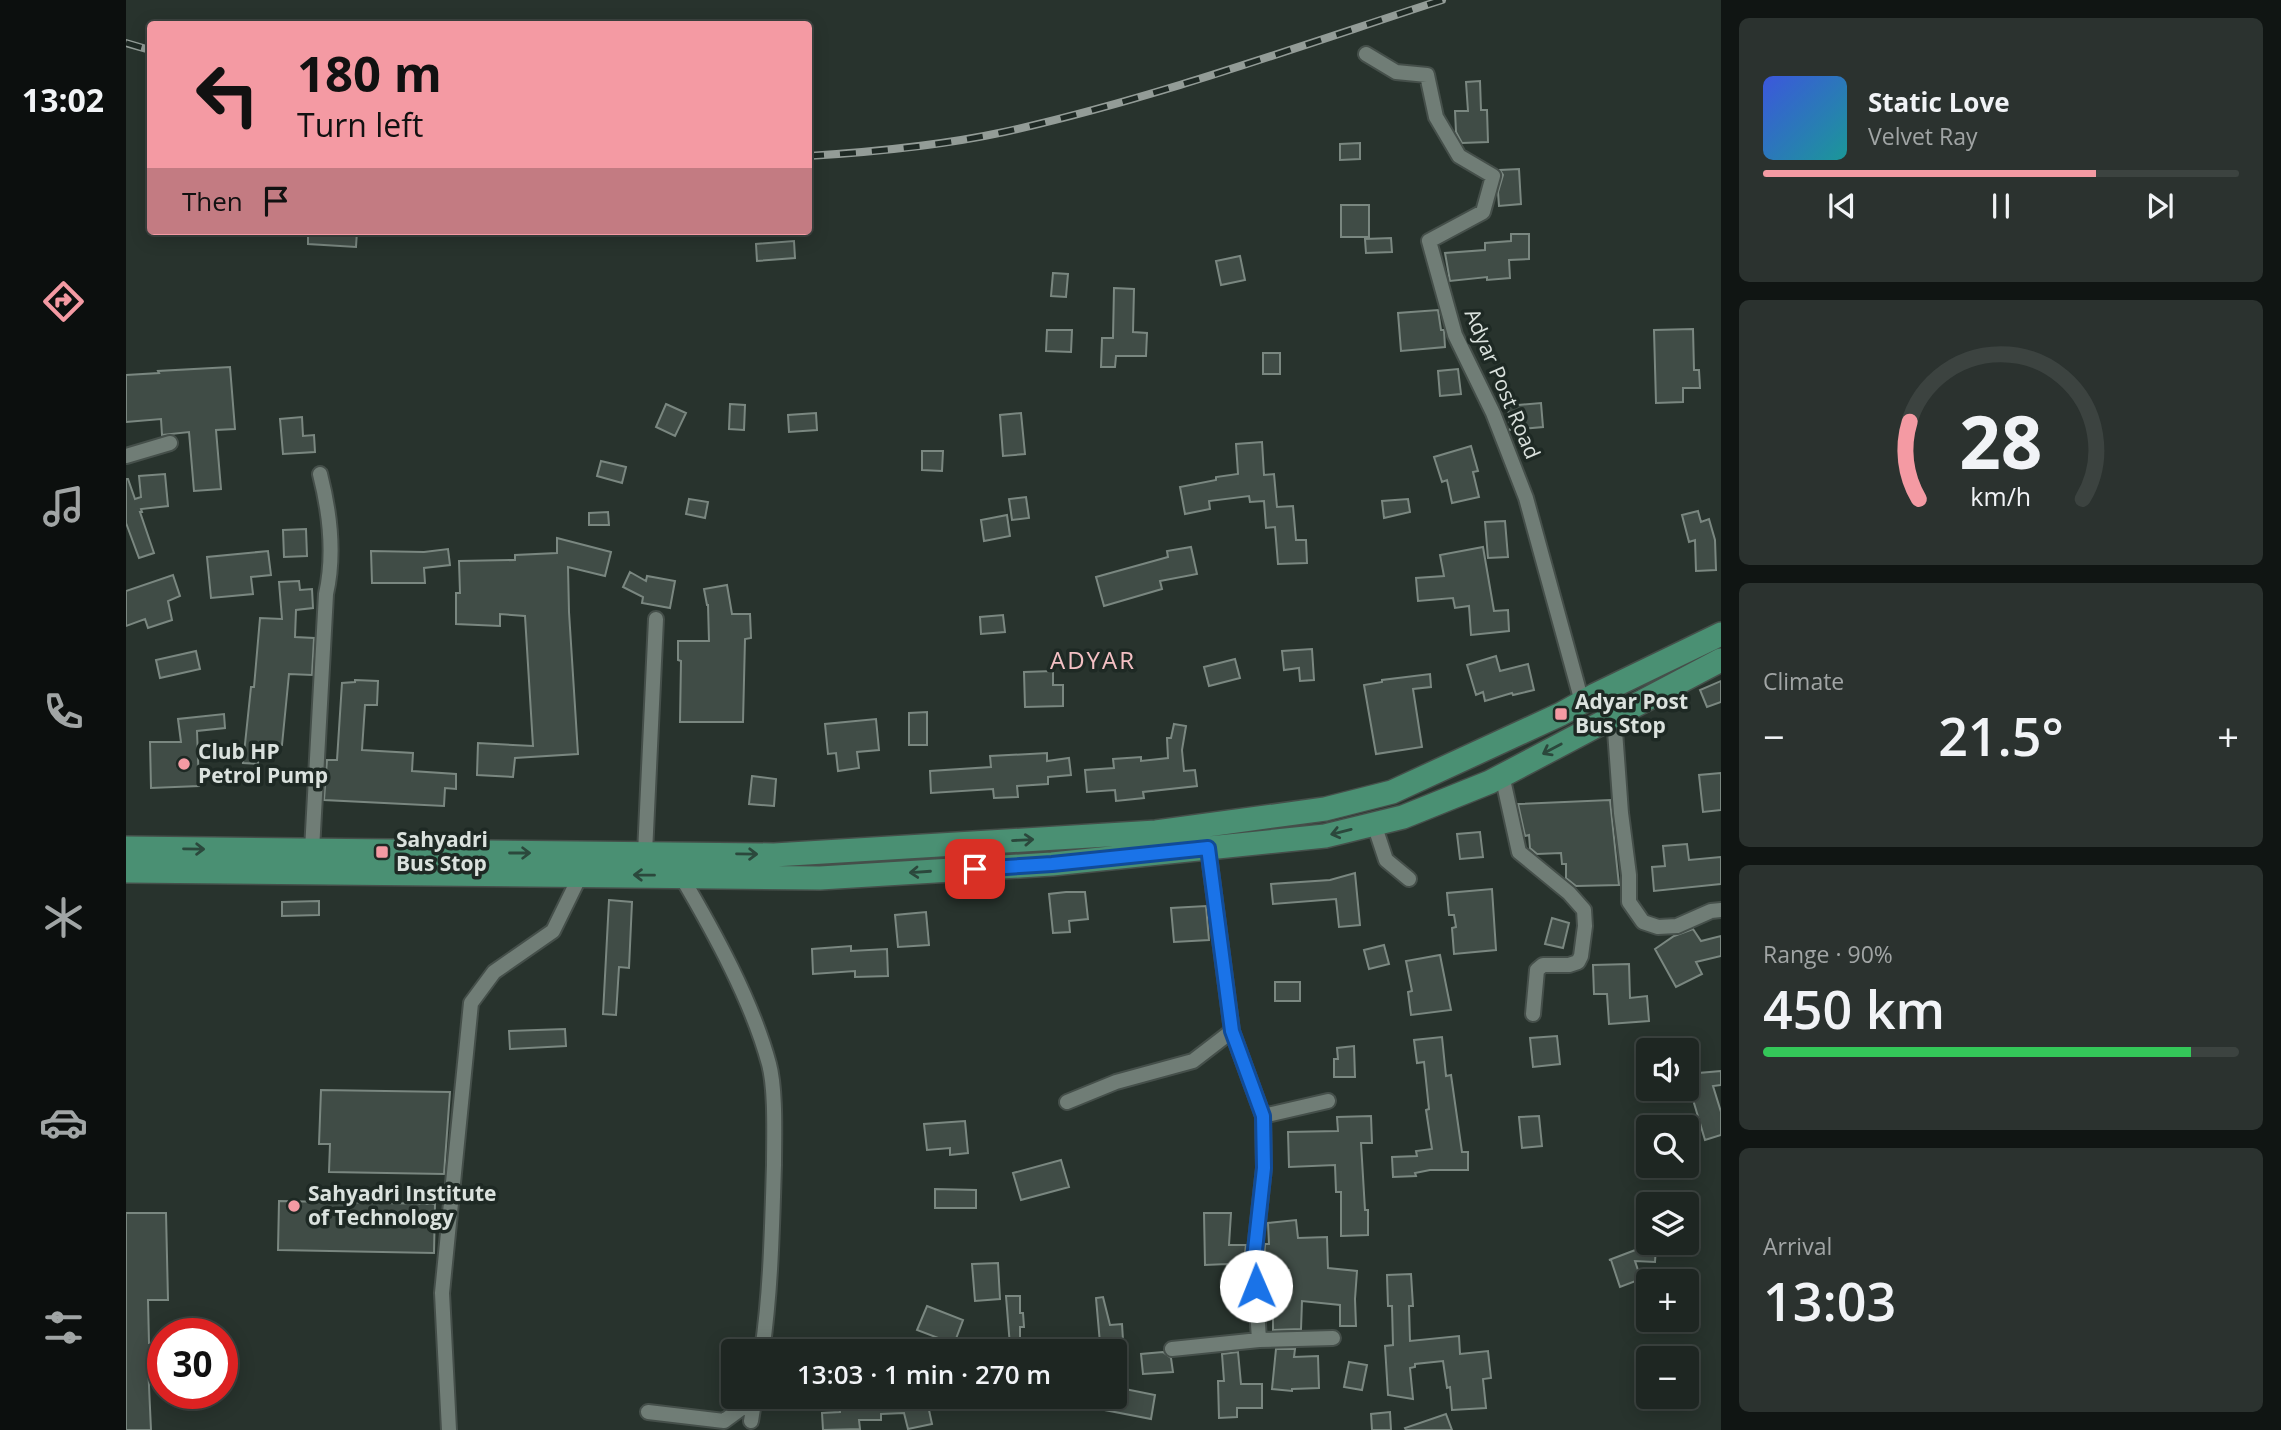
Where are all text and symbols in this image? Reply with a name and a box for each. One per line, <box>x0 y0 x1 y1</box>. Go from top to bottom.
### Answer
text: 180 m <box>297 40 442 106</box>
icon: left <box>182 49 273 140</box>
text: 13:02 <box>22 78 104 121</box>
text: Static Love <box>1868 84 2010 120</box>
text: Turn left <box>297 103 423 146</box>
text: Velvet Ray <box>1868 120 1978 152</box>
icon: arrive <box>257 182 295 220</box>
text: Then <box>182 183 243 219</box>
icon: previous <box>1823 187 1861 225</box>
icon: pause <box>1982 187 2020 225</box>
icon: next <box>2141 187 2179 225</box>
icon: directions <box>39 277 88 326</box>
street label: Adyar Post Road <box>1459 304 1547 463</box>
text: 28 <box>1959 391 2043 490</box>
text: km/h <box>1971 478 2031 512</box>
icon: music <box>39 482 88 531</box>
district label: ADYAR <box>1050 643 1136 676</box>
text: Climate <box>1763 665 1844 697</box>
icon: phone <box>39 687 88 736</box>
place label: Adyar Post Bus Stop <box>1575 687 1688 739</box>
text: 21.5° <box>1938 700 2064 771</box>
marker: Adyar Post Bus Stop <box>1553 706 1569 722</box>
text: − <box>1763 710 1785 762</box>
text: + <box>2217 710 2239 762</box>
place label: Club HP Petrol Pump <box>198 737 328 789</box>
one-way arrow <box>1542 743 1563 756</box>
marker: Club HP Petrol Pump <box>176 756 192 772</box>
place label: Sahyadri Bus Stop <box>396 825 488 877</box>
one-way arrow <box>1331 826 1353 839</box>
one-way arrow <box>1011 833 1034 846</box>
pin <box>945 839 1005 899</box>
one-way arrow <box>182 842 205 856</box>
marker: Sahyadri Bus Stop <box>374 844 390 860</box>
one-way arrow <box>508 846 531 859</box>
one-way arrow <box>735 848 758 861</box>
icon: arrive <box>956 850 994 888</box>
one-way arrow <box>909 866 932 879</box>
one-way arrow <box>633 868 656 882</box>
icon: climate <box>39 893 88 942</box>
text: Range · 90% <box>1763 938 1893 970</box>
text: 450 km <box>1763 973 1945 1044</box>
map controls <box>1636 1038 1699 1409</box>
button: sound <box>1636 1038 1699 1101</box>
icon: car <box>39 1098 88 1147</box>
button: search <box>1636 1115 1699 1178</box>
place label: Sahyadri Institute of Technology <box>308 1179 497 1231</box>
button: layers <box>1636 1192 1699 1255</box>
marker: Sahyadri Institute of Technology <box>286 1198 302 1214</box>
text: Arrival <box>1763 1230 1832 1262</box>
position arrow <box>1219 1249 1293 1323</box>
text: 13:03 <box>1763 1265 1896 1336</box>
button: + <box>1636 1269 1699 1332</box>
icon: filters <box>39 1303 88 1352</box>
speed limit sign: 30 <box>147 1318 238 1409</box>
button: − <box>1636 1346 1699 1409</box>
text: 13:03 · 1 min · 270 m <box>797 1356 1051 1392</box>

